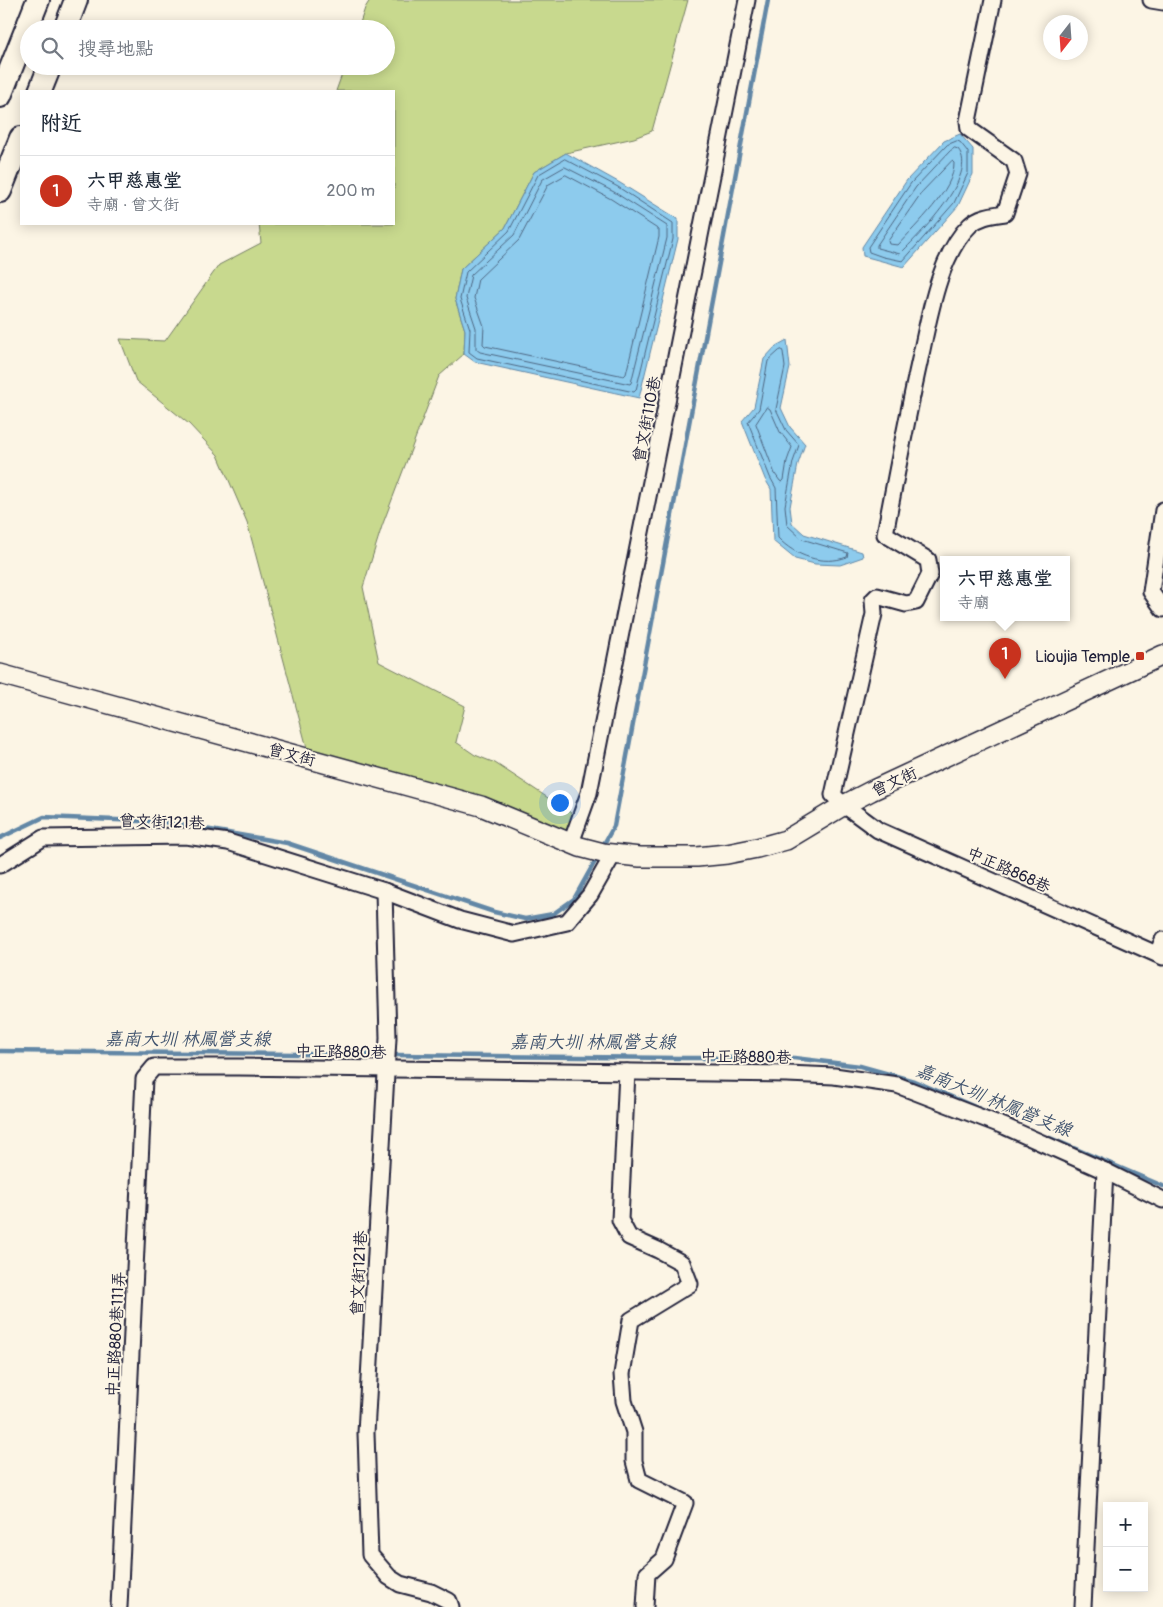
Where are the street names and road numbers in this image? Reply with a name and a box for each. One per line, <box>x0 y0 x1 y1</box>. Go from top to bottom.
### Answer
street label: 曾文街110巷 <box>629 374 665 464</box>
street label: 曾文街 <box>266 739 318 771</box>
street label: 曾文街 <box>868 763 920 801</box>
street label: 曾文街121巷 <box>119 811 205 833</box>
street label: 中正路868巷 <box>964 843 1054 897</box>
street label: 中正路880巷 <box>295 1041 387 1063</box>
street label: 中正路880巷 <box>700 1046 792 1068</box>
street label: 曾文街121巷 <box>347 1230 371 1316</box>
street label: 中正路880巷111弄 <box>103 1271 129 1397</box>

